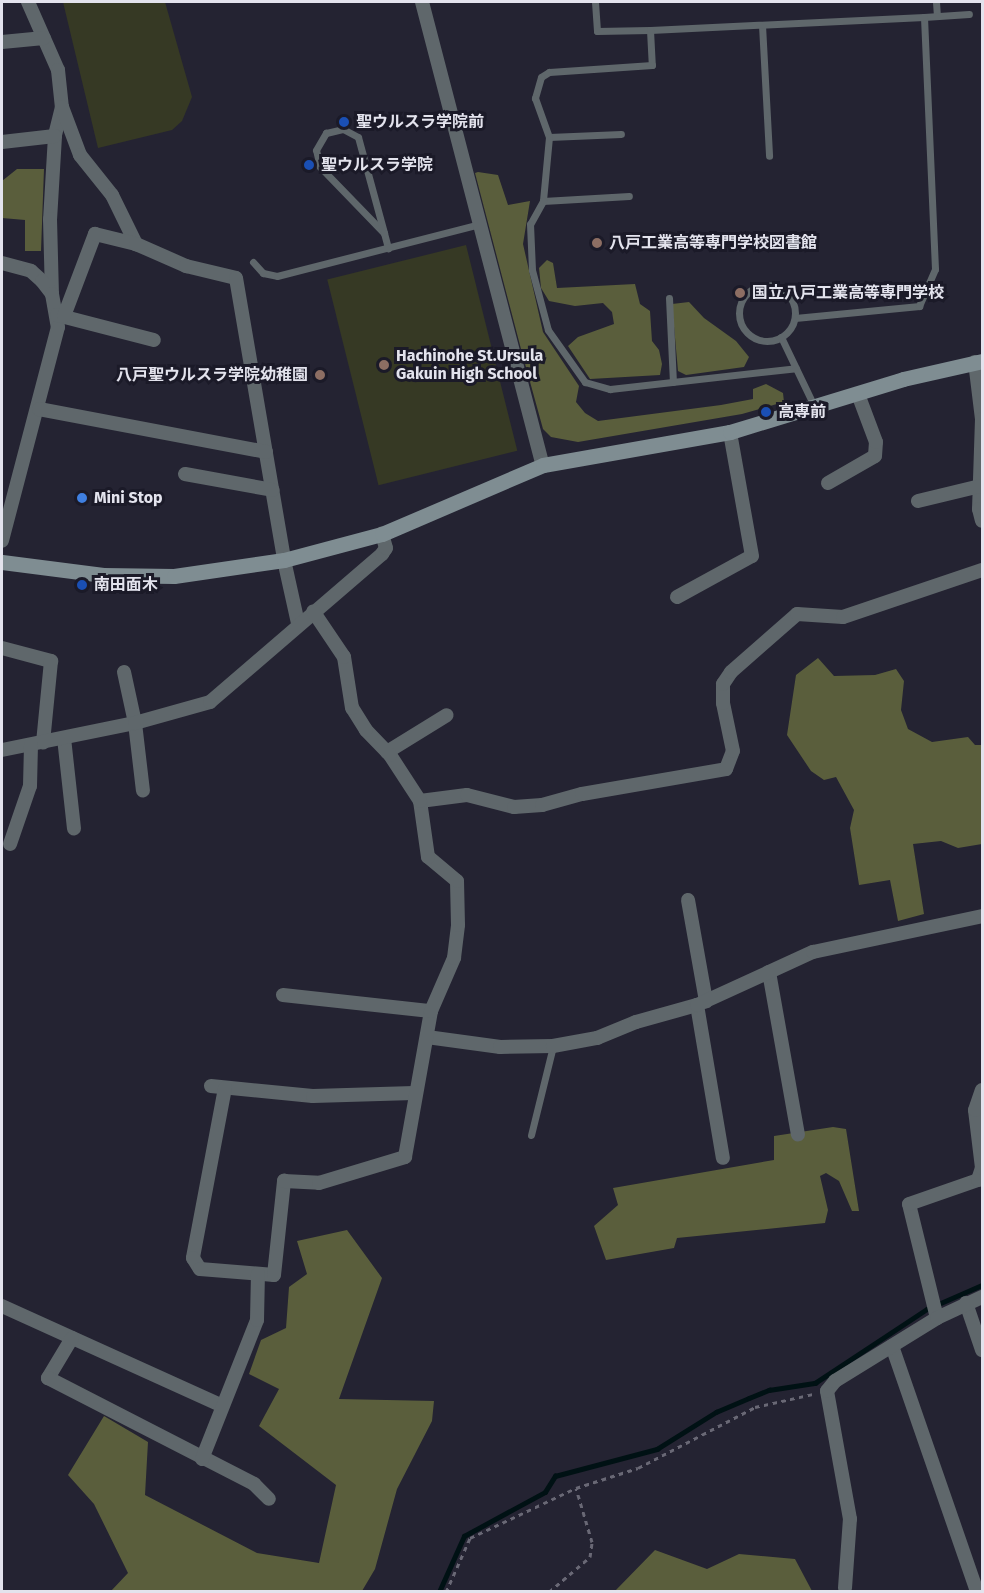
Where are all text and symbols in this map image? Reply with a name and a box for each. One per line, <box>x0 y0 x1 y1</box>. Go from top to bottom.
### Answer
place label: 聖ウルスラ学院前 <box>356 112 484 132</box>
marker: 聖ウルスラ学院前 <box>337 115 351 129</box>
place label: 聖ウルスラ学院 <box>321 155 433 175</box>
marker: 聖ウルスラ学院 <box>302 158 316 172</box>
place label: 八戸工業高等専門学校図書館 <box>609 233 817 253</box>
marker: 八戸工業高等専門学校図書館 <box>590 236 604 250</box>
place label: 国立八戸工業高等専門学校 <box>752 283 944 303</box>
marker: 国立八戸工業高等専門学校 <box>733 286 747 300</box>
place label: Hachinohe St.Ursula Gakuin High School <box>396 346 543 384</box>
marker: Hachinohe St.Ursula Gakuin High School <box>377 358 391 372</box>
place label: 八戸聖ウルスラ学院幼稚園 <box>116 365 308 385</box>
marker: 八戸聖ウルスラ学院幼稚園 <box>313 368 327 382</box>
place label: 高専前 <box>778 402 826 422</box>
marker: 高専前 <box>759 405 773 419</box>
place label: Mini Stop <box>94 488 163 508</box>
marker: Mini Stop <box>75 491 89 505</box>
place label: 南田面木 <box>94 575 158 595</box>
marker: 南田面木 <box>75 578 89 592</box>

